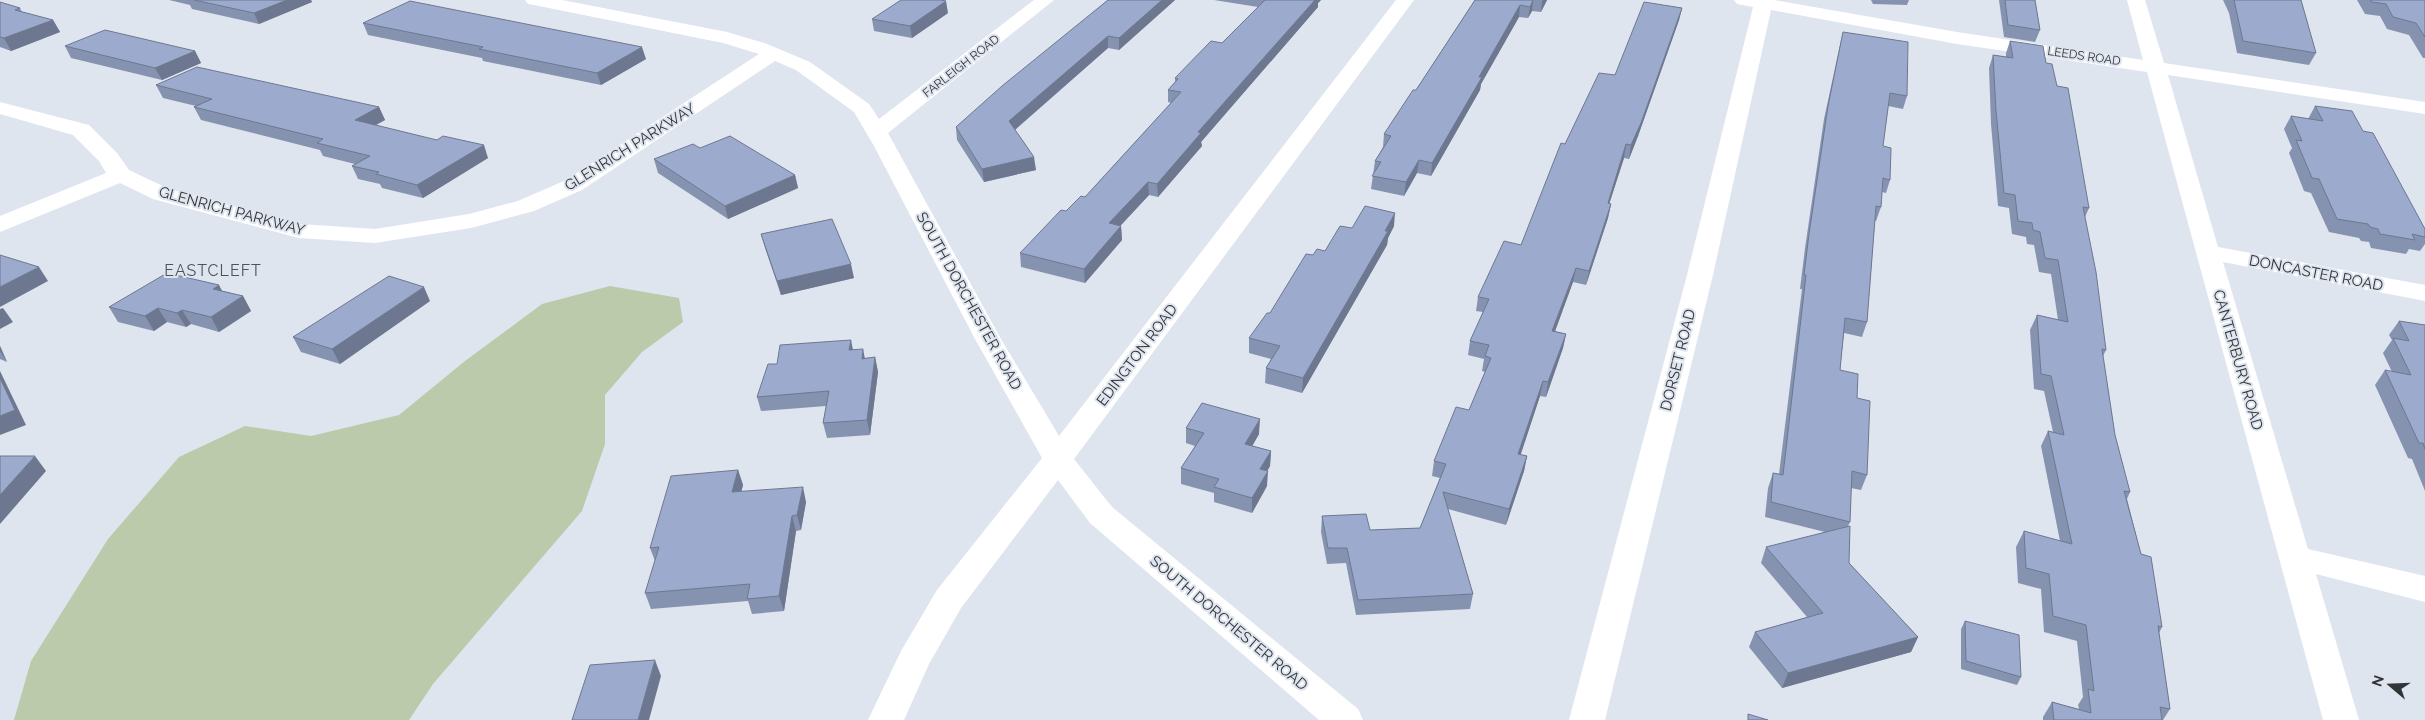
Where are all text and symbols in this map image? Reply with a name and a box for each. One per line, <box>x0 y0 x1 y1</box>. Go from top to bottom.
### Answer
street label: FARLEIGH ROAD <box>920 32 1002 100</box>
street label: LEEDS ROAD <box>2046 44 2122 68</box>
street label: GLENRICH PARKWAY <box>561 99 699 195</box>
street label: GLENRICH PARKWAY <box>157 183 307 239</box>
street label: SOUTH DORCHESTER ROAD <box>913 209 1026 393</box>
street label: DONCASTER ROAD <box>2247 251 2385 295</box>
district label: EASTCLEFT <box>164 261 262 280</box>
street label: CANTERBURY ROAD <box>2209 288 2267 433</box>
street label: EDINGTON ROAD <box>1093 300 1181 409</box>
street label: DORSET ROAD <box>1657 307 1699 413</box>
street label: SOUTH DORCHESTER ROAD <box>1146 552 1312 695</box>
north arrow <box>2365 660 2415 710</box>
text: N <box>2368 673 2387 688</box>

